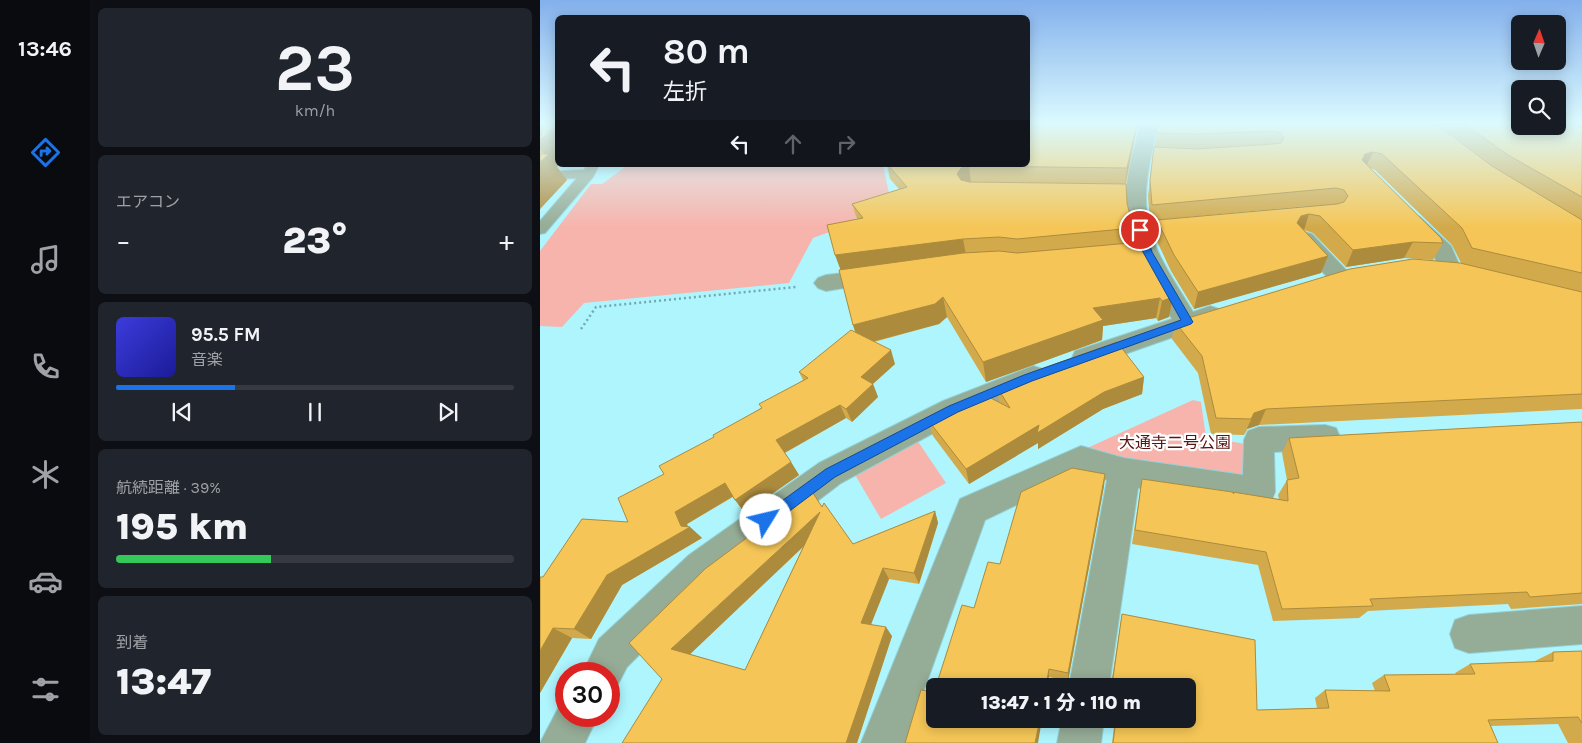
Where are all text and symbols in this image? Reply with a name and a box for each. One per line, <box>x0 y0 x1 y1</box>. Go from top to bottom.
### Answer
north arrow <box>1511 15 1566 70</box>
map controls <box>1511 15 1566 135</box>
text: 23 <box>275 30 355 106</box>
text: 80 m <box>663 31 750 72</box>
icon: left <box>580 35 645 100</box>
text: 13:46 <box>18 36 72 62</box>
text: 左折 <box>663 79 707 105</box>
button: search <box>1511 80 1566 135</box>
text: km/h <box>295 101 335 120</box>
icon: left <box>726 130 754 158</box>
icon: ahead <box>779 130 807 158</box>
icon: right <box>832 130 860 158</box>
icon: directions <box>28 135 63 170</box>
text: エアコン <box>116 192 180 211</box>
pin <box>1119 209 1161 251</box>
icon: arrive <box>1126 216 1154 244</box>
text: 23° <box>282 218 348 263</box>
text: − <box>116 224 131 257</box>
text: + <box>499 224 514 257</box>
icon: music <box>28 242 63 277</box>
text: 95.5 FM <box>191 324 261 346</box>
icon: phone <box>28 349 63 384</box>
text: 音楽 <box>191 350 223 369</box>
icon: previous <box>168 398 196 426</box>
icon: pause <box>301 398 329 426</box>
icon: next <box>434 398 462 426</box>
park label: 大通寺二号公園 <box>1119 433 1231 452</box>
icon: climate <box>28 457 63 492</box>
text: 航続距離 · 39% <box>116 478 221 497</box>
position arrow <box>739 493 791 545</box>
text: 195 km <box>116 504 248 549</box>
icon: car <box>28 564 63 599</box>
text: 到着 <box>116 633 148 652</box>
text: 13:47 <box>116 659 211 704</box>
speed limit sign: 30 <box>555 662 620 727</box>
icon: filters <box>28 672 63 707</box>
text: 13:47 · 1 分 · 110 m <box>981 692 1141 714</box>

